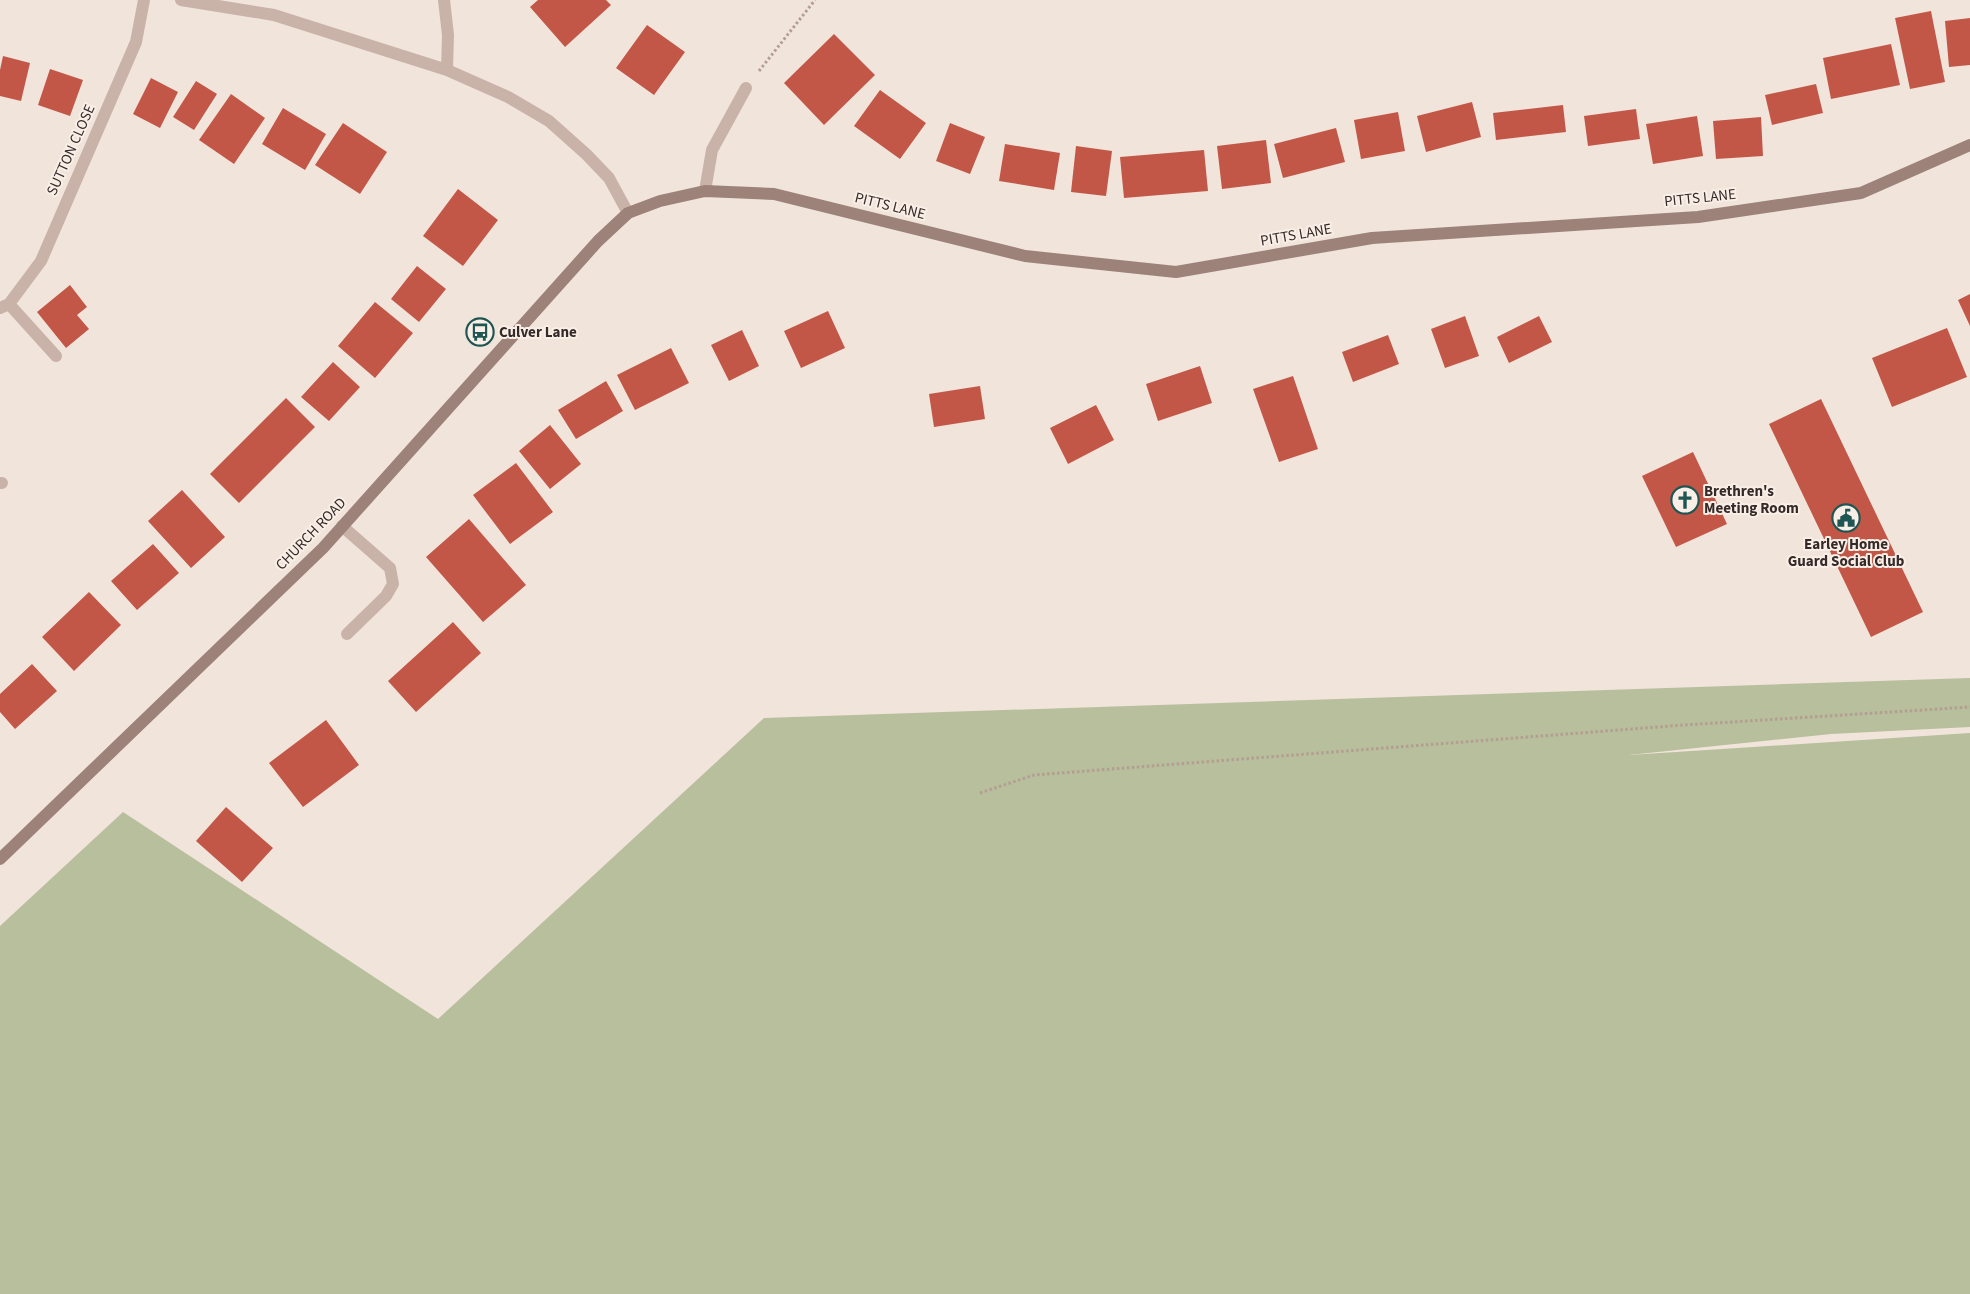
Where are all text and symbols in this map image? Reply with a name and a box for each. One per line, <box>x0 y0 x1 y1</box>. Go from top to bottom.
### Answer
street label: SUTTON CLOSE <box>42 101 100 199</box>
street label: PITTS LANE <box>1663 184 1737 212</box>
street label: PITTS LANE <box>853 187 928 225</box>
street label: PITTS LANE <box>1259 218 1333 252</box>
bus stop icon: Culver Lane <box>465 317 495 347</box>
place label: Culver Lane <box>499 322 577 343</box>
place label: Brethren's Meeting Room <box>1704 481 1799 519</box>
church icon: Brethren's Meeting Room <box>1670 485 1700 515</box>
street label: CHURCH ROAD <box>271 493 351 575</box>
public building icon: Earley Home Guard Social Club <box>1831 503 1861 533</box>
place label: Earley Home Guard Social Club <box>1788 534 1905 572</box>

